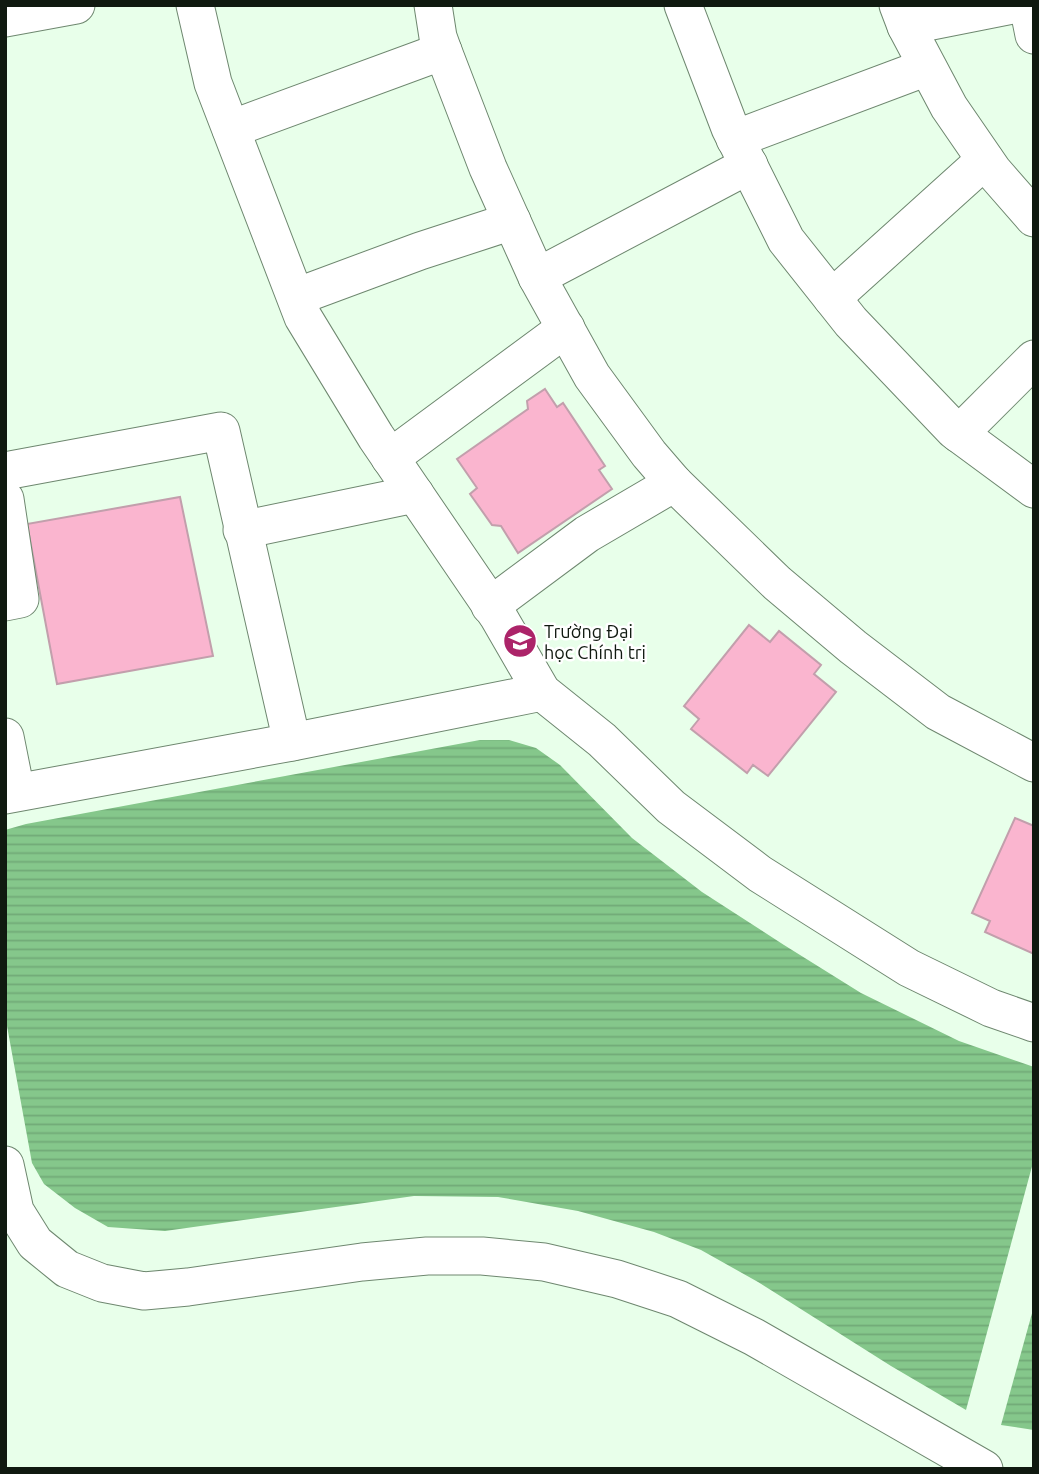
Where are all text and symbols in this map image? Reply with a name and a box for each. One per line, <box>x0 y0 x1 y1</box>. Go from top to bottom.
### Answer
place label: Trường Đại học Chính trị <box>544 621 646 662</box>
school or university icon: Trường Đại học Chính trị <box>501 622 539 660</box>

